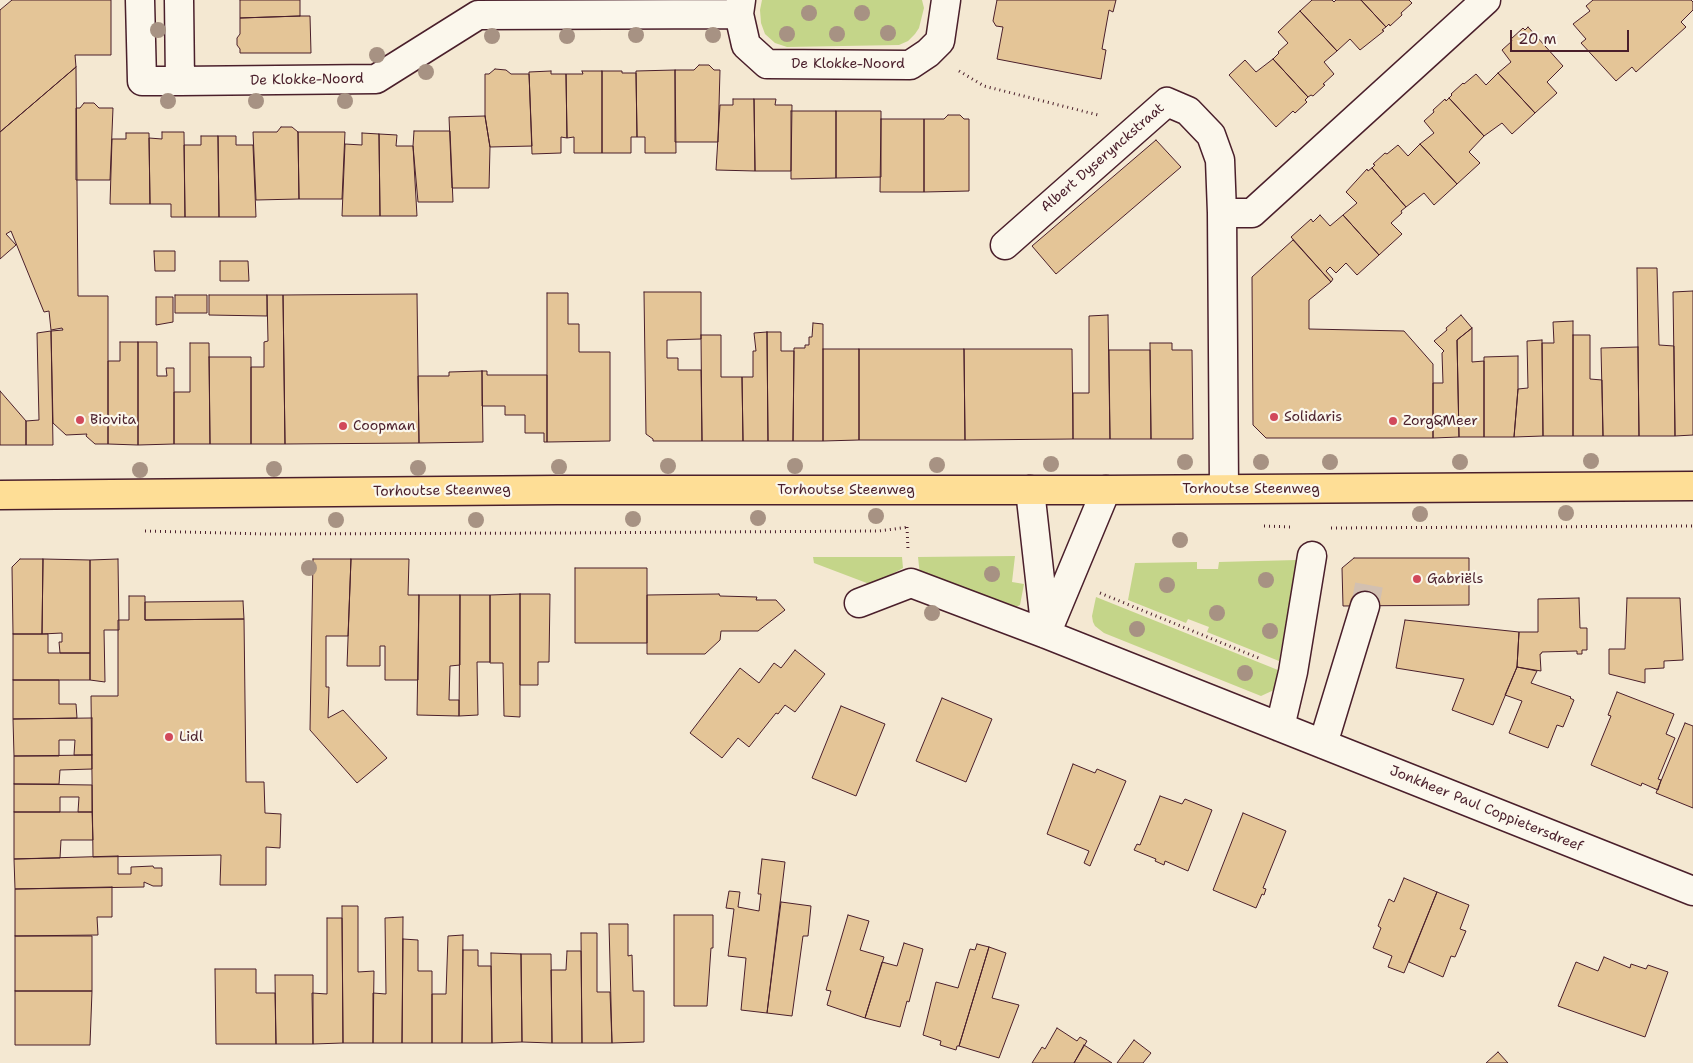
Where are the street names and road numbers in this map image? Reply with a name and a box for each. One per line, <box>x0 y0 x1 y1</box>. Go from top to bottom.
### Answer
street label: De Klokke-Noord <box>791 56 905 72</box>
street label: De Klokke-Noord <box>250 71 364 89</box>
street label: Albert Dyserynckstraat <box>1038 100 1168 216</box>
street label: Torhoutse Steenweg <box>373 481 511 501</box>
street label: Torhoutse Steenweg <box>1182 481 1320 497</box>
street label: Torhoutse Steenweg <box>777 482 915 498</box>
street label: Jonkheer Paul Coppietersdreef <box>1387 762 1585 856</box>

